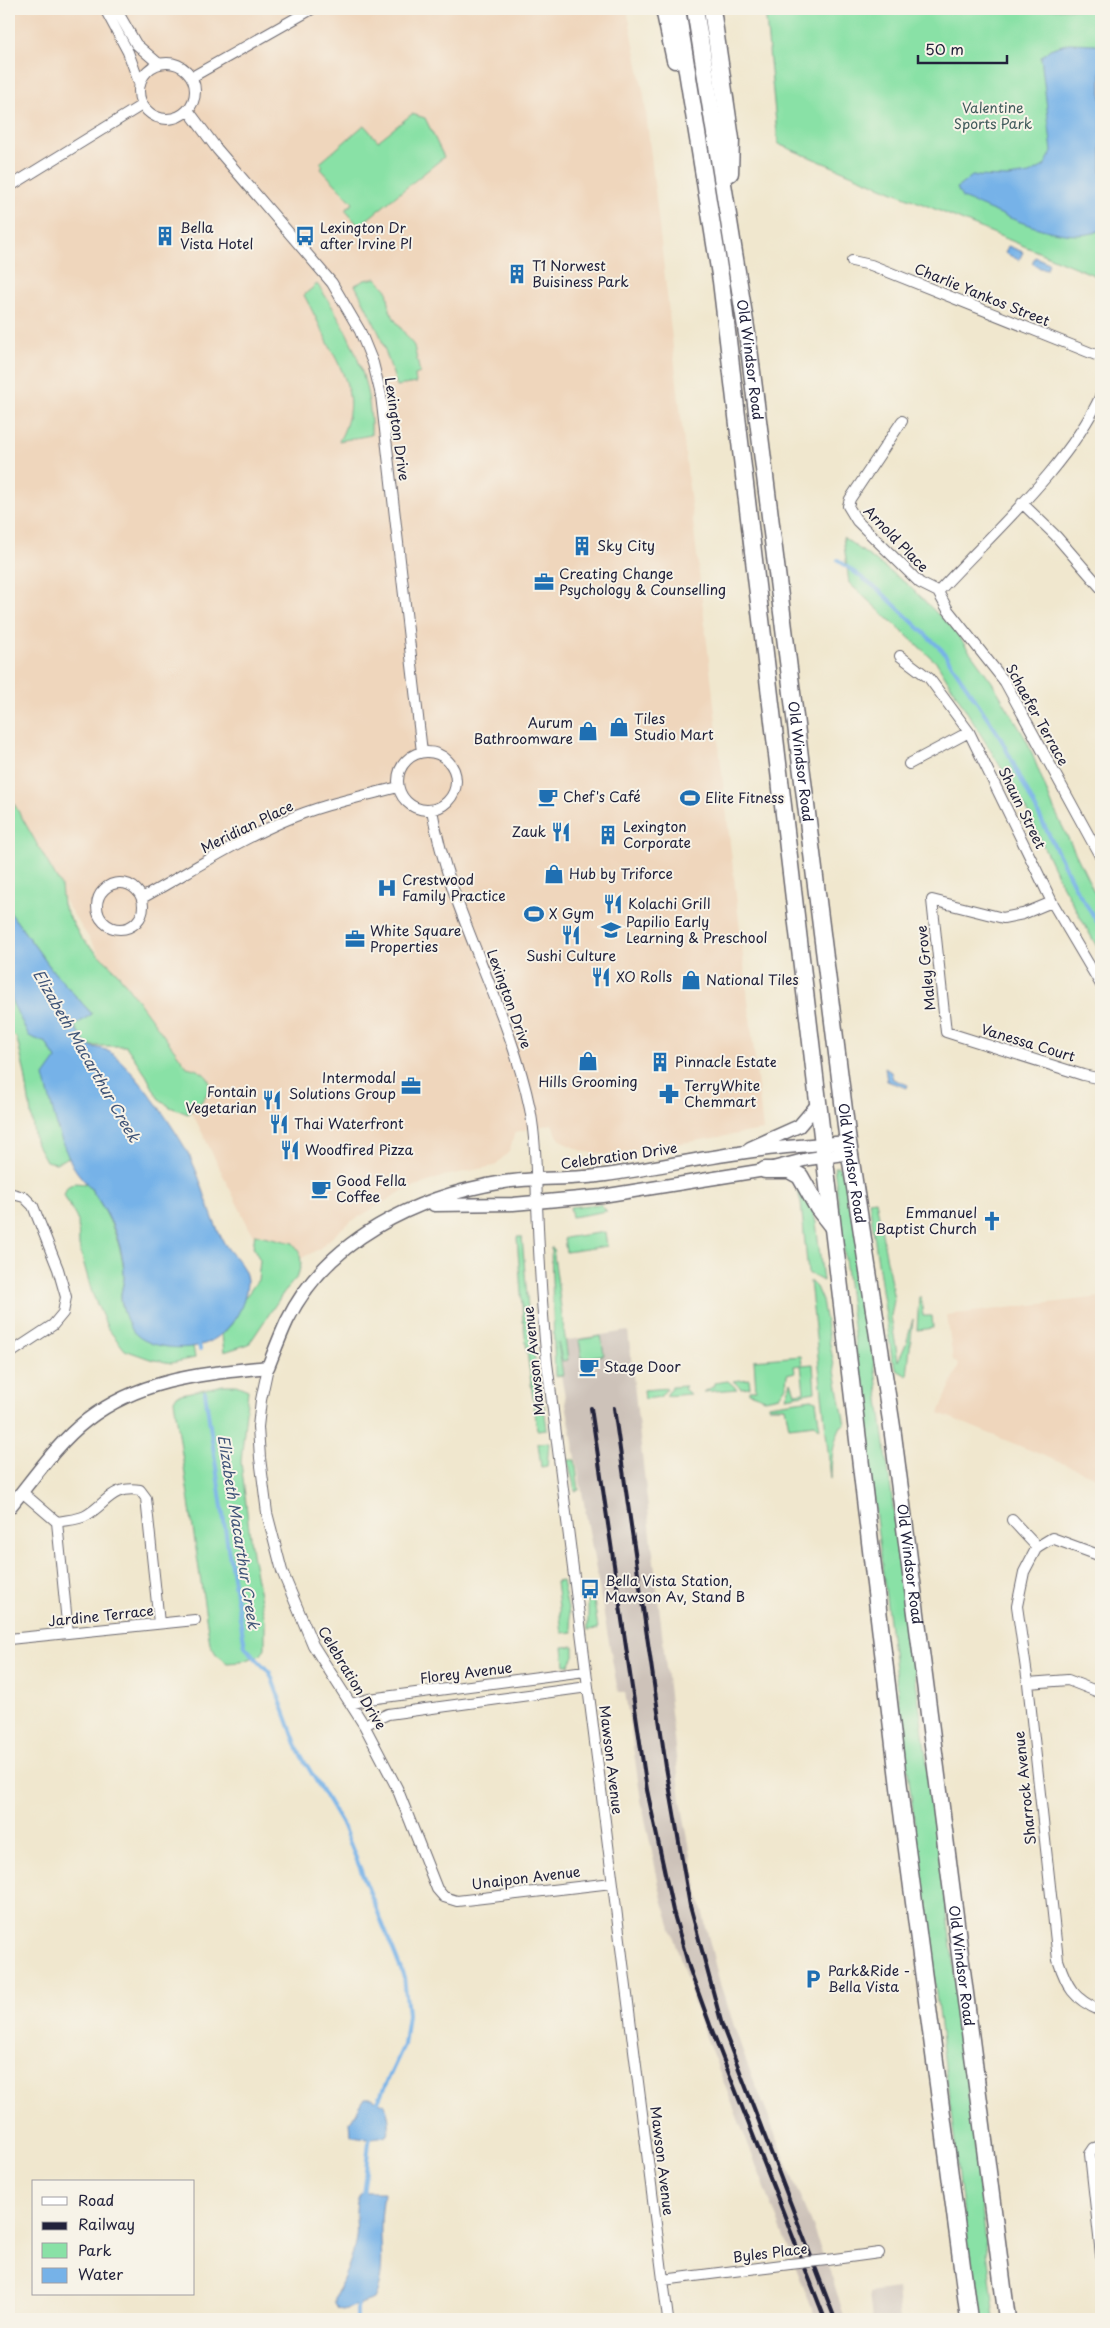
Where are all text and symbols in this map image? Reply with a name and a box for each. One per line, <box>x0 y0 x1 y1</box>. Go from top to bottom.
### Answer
scale bar <box>918 32 1006 64</box>
text: 50 m <box>925 37 964 60</box>
park label: Valentine Sports Park <box>954 97 1033 134</box>
place label: Bella Vista Hotel <box>180 217 253 254</box>
place label: Lexington Dr after Irvine Pl <box>320 217 412 254</box>
building icon: Bella Vista Hotel <box>154 225 176 247</box>
bus stop icon: Lexington Dr after Irvine Pl <box>294 225 316 247</box>
place label: T1 Norwest Buisiness Park <box>532 255 629 292</box>
street label: Charlie Yankos Street <box>911 258 1053 331</box>
building icon: T1 Norwest Buisiness Park <box>506 263 528 285</box>
street label: Old Windsor Road <box>732 298 769 421</box>
street label: Lexington Drive <box>380 376 415 482</box>
street label: Arnold Place <box>859 501 934 577</box>
building icon: Sky City <box>571 535 593 557</box>
place label: Sky City <box>597 535 655 556</box>
place label: Creating Change Psychology & Counselling <box>559 563 726 600</box>
office icon: Creating Change Psychology & Counselling <box>533 571 555 593</box>
street label: Schaefer Terrace <box>1001 660 1074 769</box>
street label: Old Windsor Road <box>783 700 819 823</box>
place label: Tiles Studio Mart <box>634 708 714 745</box>
place label: Aurum Bathroomware <box>474 712 573 749</box>
shop icon: Tiles Studio Mart <box>608 716 630 738</box>
shop icon: Aurum Bathroomware <box>577 720 599 742</box>
street label: Shaun Street <box>993 763 1052 853</box>
cafe icon: Chef's Café <box>537 786 559 808</box>
place label: Chef's Café <box>563 786 641 807</box>
sports icon: Elite Fitness <box>679 787 701 809</box>
place label: Elite Fitness <box>705 787 784 808</box>
street label: Meridian Place <box>197 795 297 858</box>
place label: Lexington Corporate <box>623 816 691 853</box>
place label: Zauk <box>512 821 546 842</box>
restaurant icon: Zauk <box>550 821 572 843</box>
building icon: Lexington Corporate <box>597 824 619 846</box>
shop icon: Hub by Triforce <box>543 863 565 885</box>
place label: Hub by Triforce <box>569 863 673 884</box>
place label: Crestwood Family Practice <box>402 869 506 906</box>
hospital icon: Crestwood Family Practice <box>376 877 398 899</box>
restaurant icon: Kolachi Grill <box>602 893 624 915</box>
place label: Kolachi Grill <box>628 893 711 914</box>
sports icon: X Gym <box>523 903 545 925</box>
place label: X Gym <box>549 903 594 924</box>
place label: Papilio Early Learning & Preschool <box>626 911 768 948</box>
school or university icon: Papilio Early Learning & Preschool <box>600 919 622 941</box>
place label: White Square Properties <box>370 920 461 957</box>
restaurant icon: Sushi Culture <box>560 924 582 946</box>
street label: Maley Grove <box>911 924 940 1012</box>
office icon: White Square Properties <box>344 928 366 950</box>
place label: Sushi Culture <box>526 945 616 966</box>
street label: Lexington Drive <box>482 946 537 1051</box>
water label: Elizabeth Macarthur Creek <box>28 965 147 1147</box>
restaurant icon: XO Rolls <box>590 966 612 988</box>
place label: XO Rolls <box>616 966 672 987</box>
shop icon: National Tiles <box>680 969 702 991</box>
place label: National Tiles <box>706 969 799 990</box>
street label: Vanessa Court <box>978 1018 1078 1067</box>
shop icon: Hills Grooming <box>577 1050 599 1072</box>
building icon: Pinnacle Estate <box>649 1051 671 1073</box>
place label: Pinnacle Estate <box>675 1051 777 1072</box>
place label: Intermodal Solutions Group <box>289 1067 396 1104</box>
place label: Hills Grooming <box>538 1071 638 1092</box>
office icon: Intermodal Solutions Group <box>400 1075 422 1097</box>
place label: TerryWhite Chemmart <box>684 1075 760 1112</box>
place label: Fontain Vegetarian <box>185 1081 257 1118</box>
pharmacy icon: TerryWhite Chemmart <box>658 1083 680 1105</box>
restaurant icon: Fontain Vegetarian <box>261 1089 283 1111</box>
street label: Old Windsor Road <box>833 1102 871 1225</box>
restaurant icon: Thai Waterfront <box>268 1113 290 1135</box>
place label: Thai Waterfront <box>294 1113 404 1134</box>
street label: Celebration Drive <box>559 1137 679 1174</box>
restaurant icon: Woodfired Pizza <box>279 1139 301 1161</box>
place label: Woodfired Pizza <box>305 1139 413 1160</box>
place label: Good Fella Coffee <box>336 1170 406 1207</box>
cafe icon: Good Fella Coffee <box>310 1178 332 1200</box>
place label: Emmanuel Baptist Church <box>876 1202 977 1239</box>
church icon: Emmanuel Baptist Church <box>981 1210 1003 1232</box>
street label: Mawson Avenue <box>517 1305 550 1417</box>
cafe icon: Stage Door <box>578 1356 600 1378</box>
place label: Stage Door <box>604 1356 681 1377</box>
water label: Elizabeth Macarthur Creek <box>213 1433 266 1631</box>
street label: Old Windsor Road <box>892 1502 928 1626</box>
place label: Bella Vista Station, Mawson Av, Stand B <box>605 1570 745 1607</box>
bus stop icon: Bella Vista Station, Mawson Av, Stand B <box>579 1578 601 1600</box>
street label: Jardine Terrace <box>47 1600 155 1631</box>
street label: Celebration Drive <box>313 1622 392 1734</box>
street label: Florey Avenue <box>419 1656 514 1689</box>
street label: Mawson Avenue <box>594 1704 629 1816</box>
street label: Sharrock Avenue <box>1008 1730 1041 1846</box>
street label: Unaipon Avenue <box>470 1860 582 1895</box>
street label: Old Windsor Road <box>944 1904 980 2027</box>
place label: Park&Ride - Bella Vista <box>828 1960 910 1997</box>
parking icon: Park&Ride - Bella Vista <box>802 1968 824 1990</box>
street label: Mawson Avenue <box>645 2105 680 2217</box>
legend <box>32 2180 195 2296</box>
text: Road <box>78 2188 114 2211</box>
text: Railway <box>78 2212 135 2235</box>
text: Park <box>78 2238 112 2261</box>
street label: Byles Place <box>732 2238 808 2267</box>
text: Water <box>78 2262 123 2285</box>

